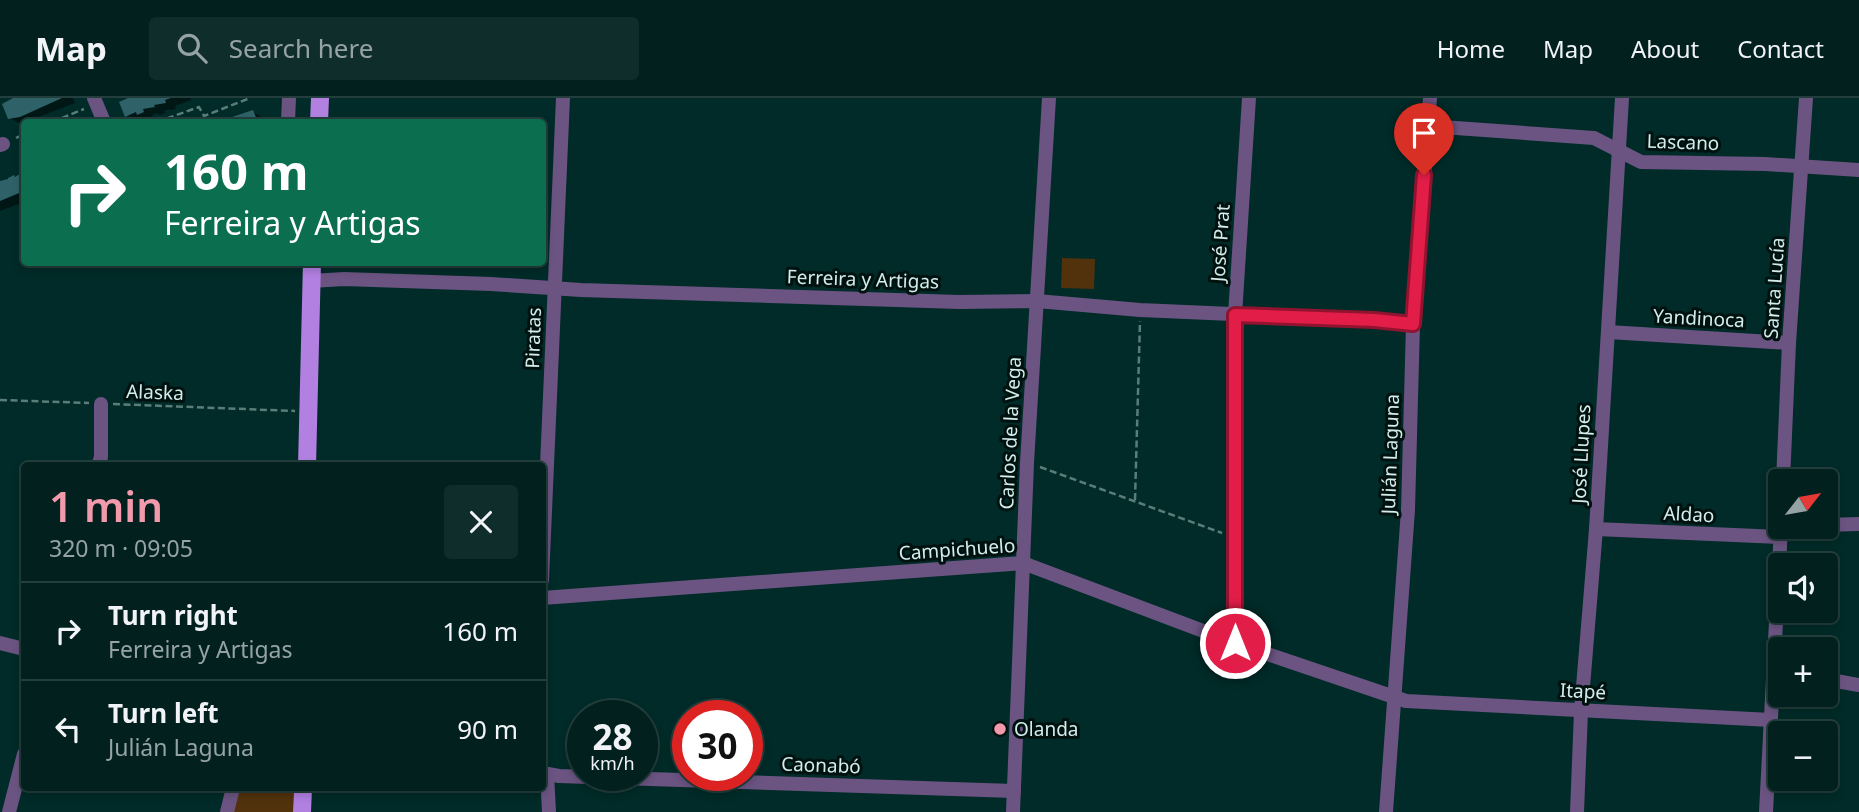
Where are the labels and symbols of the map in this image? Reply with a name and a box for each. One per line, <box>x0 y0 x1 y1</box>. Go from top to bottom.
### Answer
pin <box>1394 103 1454 175</box>
street label: Lascano <box>1646 128 1720 156</box>
street label: José Prat <box>1204 203 1236 285</box>
street label: Santa Lucía <box>1757 236 1791 340</box>
street label: Ferreira y Artigas <box>786 263 940 295</box>
street label: Yandinoca <box>1652 303 1746 333</box>
street label: Piratas <box>519 307 547 369</box>
street label: Carlos de la Vega <box>993 356 1027 510</box>
street label: Alaska <box>126 378 184 406</box>
street label: Julián Laguna <box>1375 393 1405 517</box>
street label: José Llupes <box>1565 404 1597 506</box>
north arrow <box>1768 469 1838 539</box>
street label: Aldao <box>1663 500 1715 528</box>
street label: Campichuelo <box>898 532 1016 566</box>
position arrow <box>1198 606 1272 680</box>
street label: Itapé <box>1559 677 1607 705</box>
speed limit sign: 30 <box>672 700 763 791</box>
place label: Olanda <box>1014 716 1079 742</box>
marker: Olanda <box>992 721 1008 737</box>
street label: Caonabó <box>781 751 861 779</box>

